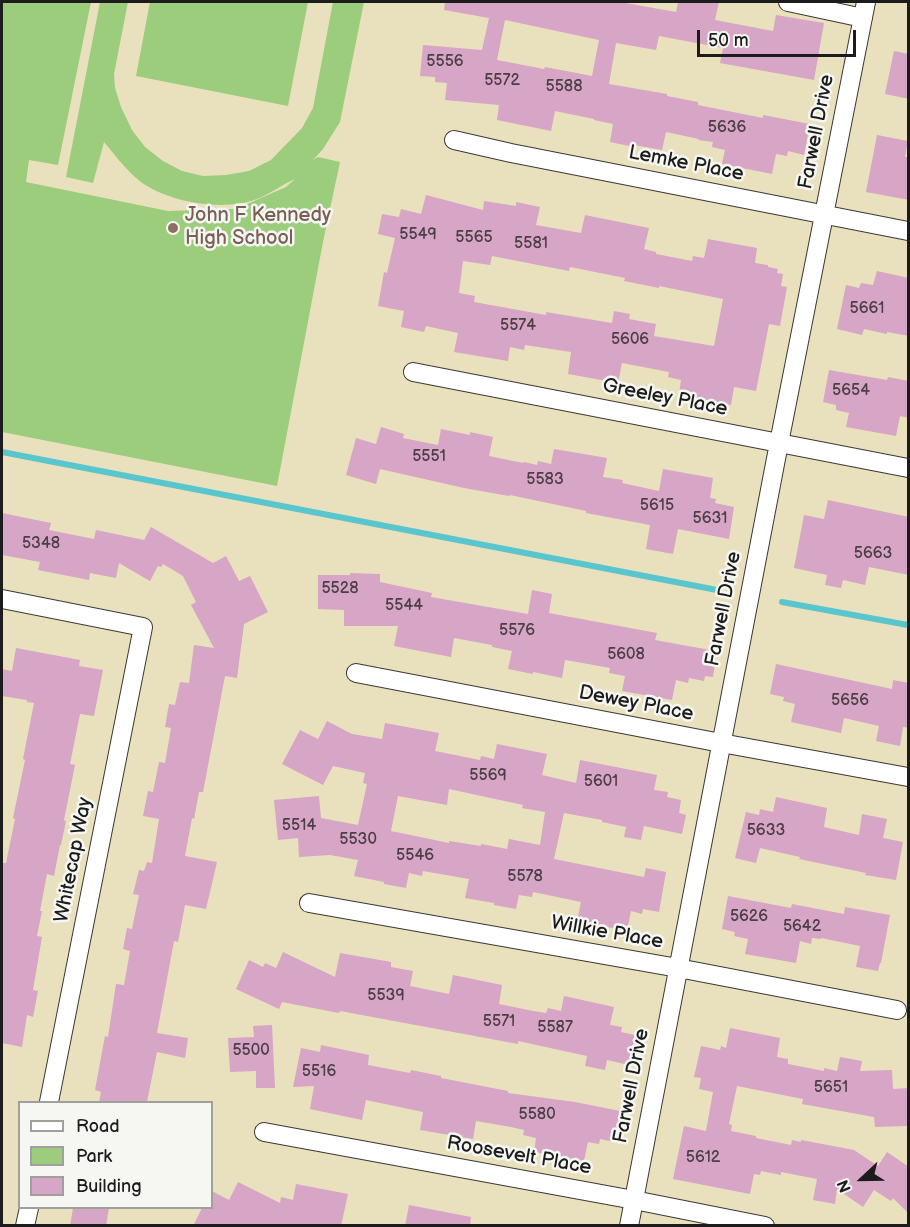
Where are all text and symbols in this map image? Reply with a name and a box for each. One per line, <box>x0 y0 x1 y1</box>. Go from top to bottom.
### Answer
scale bar <box>700 18 859 56</box>
text: 50 m <box>708 30 749 51</box>
house number: 5556 <box>426 52 464 72</box>
house number: 5572 <box>484 71 520 91</box>
street label: Farwell Drive <box>794 73 840 191</box>
house number: 5588 <box>546 77 582 97</box>
house number: 5636 <box>708 118 746 138</box>
street label: Lemke Place <box>626 141 746 187</box>
place label: John F Kennedy High School <box>185 204 331 251</box>
marker: John F Kennedy High School <box>166 221 180 235</box>
house number: 5549 <box>399 225 437 245</box>
house number: 5565 <box>455 228 493 248</box>
house number: 5581 <box>514 234 548 254</box>
house number: 5661 <box>850 299 884 319</box>
house number: 5574 <box>500 316 536 336</box>
house number: 5606 <box>611 330 649 350</box>
street label: Greeley Place <box>601 374 729 422</box>
house number: 5654 <box>832 381 870 401</box>
house number: 5551 <box>412 447 446 467</box>
house number: 5583 <box>526 470 564 490</box>
house number: 5615 <box>640 496 674 516</box>
house number: 5631 <box>693 509 727 529</box>
house number: 5348 <box>22 534 60 554</box>
house number: 5663 <box>854 544 892 564</box>
street label: Farwell Drive <box>701 550 747 668</box>
house number: 5528 <box>321 579 359 599</box>
house number: 5544 <box>385 596 423 616</box>
house number: 5576 <box>499 621 535 641</box>
house number: 5608 <box>607 645 645 665</box>
street label: Dewey Place <box>577 681 695 727</box>
house number: 5656 <box>831 691 869 711</box>
house number: 5569 <box>469 766 507 786</box>
house number: 5601 <box>584 772 618 792</box>
street label: Whitecap Way <box>50 795 98 925</box>
house number: 5514 <box>282 816 316 836</box>
house number: 5633 <box>747 821 785 841</box>
house number: 5530 <box>339 830 377 850</box>
house number: 5546 <box>396 846 434 866</box>
house number: 5578 <box>507 867 543 887</box>
house number: 5626 <box>730 907 768 927</box>
street label: Willkie Place <box>549 911 665 955</box>
house number: 5642 <box>783 917 821 937</box>
house number: 5539 <box>367 986 405 1006</box>
house number: 5571 <box>483 1012 515 1032</box>
house number: 5587 <box>537 1018 573 1038</box>
street label: Farwell Drive <box>609 1027 655 1145</box>
house number: 5500 <box>232 1041 270 1061</box>
house number: 5516 <box>302 1062 336 1082</box>
house number: 5651 <box>814 1078 848 1098</box>
legend <box>18 1101 213 1209</box>
house number: 5580 <box>518 1105 556 1125</box>
text: Road <box>76 1116 120 1137</box>
street label: Roosevelt Place <box>445 1131 593 1181</box>
text: Park <box>76 1146 112 1167</box>
house number: 5612 <box>686 1148 720 1168</box>
north arrow <box>832 1149 892 1209</box>
text: Building <box>76 1176 142 1197</box>
text: N <box>834 1177 856 1195</box>

